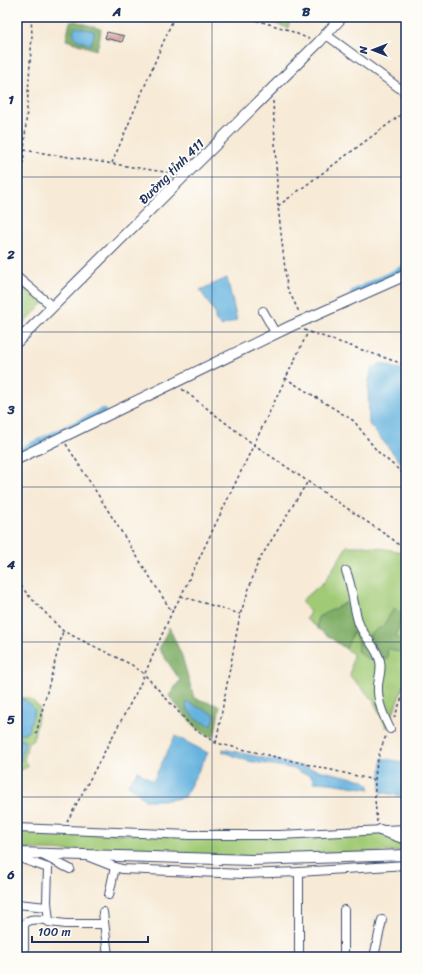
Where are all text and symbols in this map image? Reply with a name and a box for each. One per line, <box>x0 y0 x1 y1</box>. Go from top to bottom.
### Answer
text: A <box>112 0 121 23</box>
text: B <box>302 0 311 23</box>
north arrow <box>353 30 393 70</box>
text: N <box>354 46 373 55</box>
text: 1 <box>8 88 14 111</box>
street label: Đường tỉnh 411 <box>133 133 210 210</box>
text: 2 <box>6 243 15 266</box>
text: 3 <box>6 398 15 421</box>
text: 4 <box>6 553 16 576</box>
text: 5 <box>7 708 15 731</box>
text: 6 <box>6 863 15 886</box>
scale bar <box>32 918 148 944</box>
text: 100 m <box>38 921 71 943</box>

